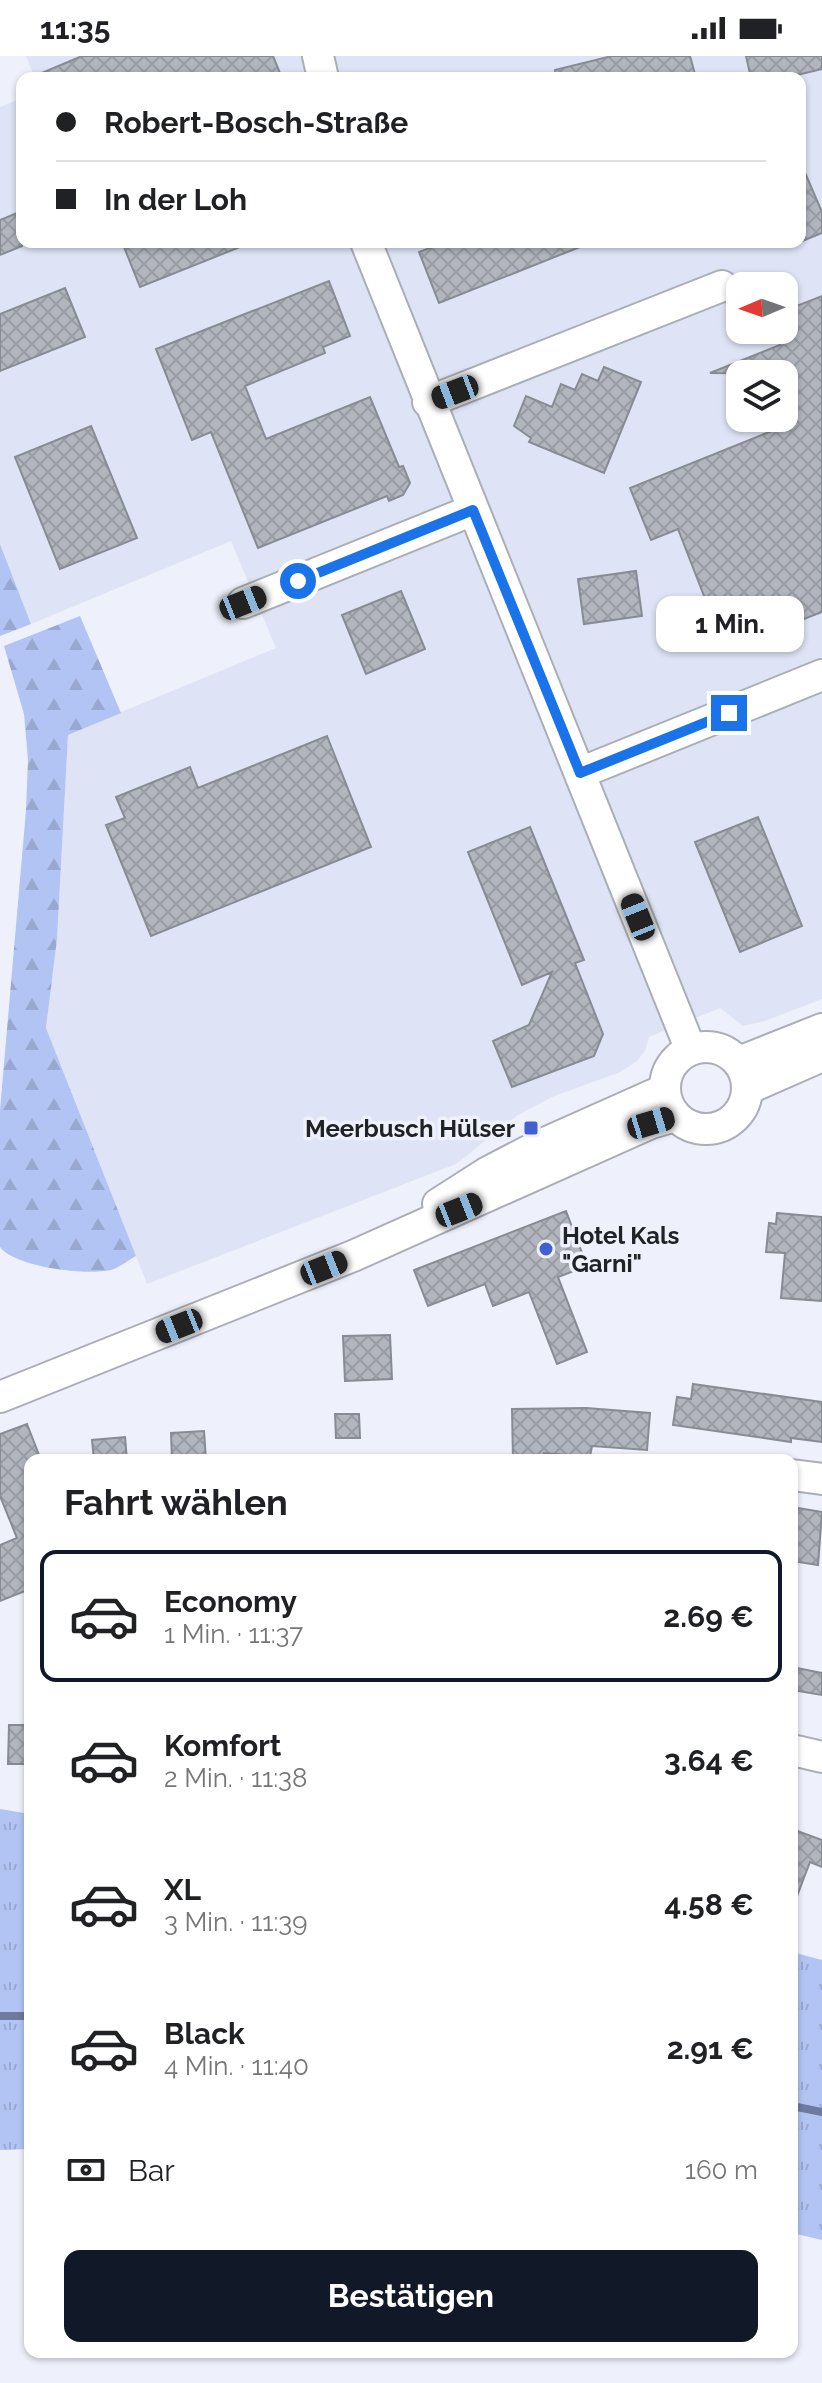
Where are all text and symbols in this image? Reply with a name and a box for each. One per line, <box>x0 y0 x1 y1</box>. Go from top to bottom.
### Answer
text: 11:35 <box>40 11 110 46</box>
text: Robert-Bosch-Straße <box>104 105 408 140</box>
text: In der Loh <box>104 182 247 217</box>
north arrow <box>726 272 798 344</box>
map controls <box>726 272 798 432</box>
button: layers <box>726 360 798 432</box>
car <box>428 372 482 412</box>
route start <box>280 563 316 599</box>
car <box>216 583 270 623</box>
callout: 1 Min. <box>655 597 803 653</box>
text: 1 Min. <box>695 609 765 639</box>
route end <box>711 695 747 731</box>
car <box>618 890 658 944</box>
car <box>625 1105 677 1141</box>
place label: Meerbusch Hülser <box>305 1114 515 1143</box>
marker: Meerbusch Hülser <box>522 1119 540 1137</box>
car <box>432 1190 486 1230</box>
place label: Hotel Kals "Garni" <box>562 1221 680 1278</box>
marker: Hotel Kals "Garni" <box>537 1240 555 1258</box>
car <box>297 1248 351 1288</box>
car <box>152 1306 206 1346</box>
text: Fahrt wählen <box>64 1481 288 1523</box>
icon: car <box>68 1580 140 1652</box>
text: Economy <box>164 1584 297 1619</box>
text: 2.69 € <box>663 1599 754 1634</box>
text: 1 Min. · 11:37 <box>164 1619 303 1649</box>
icon: car <box>68 1724 140 1796</box>
text: Komfort <box>164 1728 281 1763</box>
text: 3.64 € <box>664 1743 754 1778</box>
text: 2 Min. · 11:38 <box>164 1763 307 1793</box>
icon: car <box>68 1868 140 1940</box>
text: XL <box>164 1872 201 1907</box>
text: 4.58 € <box>664 1887 754 1922</box>
text: 3 Min. · 11:39 <box>164 1907 308 1937</box>
icon: car <box>68 2012 140 2084</box>
text: Black <box>164 2016 245 2051</box>
text: 2.91 € <box>667 2031 754 2066</box>
text: 4 Min. · 11:40 <box>164 2051 309 2081</box>
icon: cash <box>64 2148 108 2192</box>
text: Bar <box>128 2153 175 2188</box>
text: 160 m <box>685 2155 758 2185</box>
button: Bestätigen <box>64 2250 758 2342</box>

